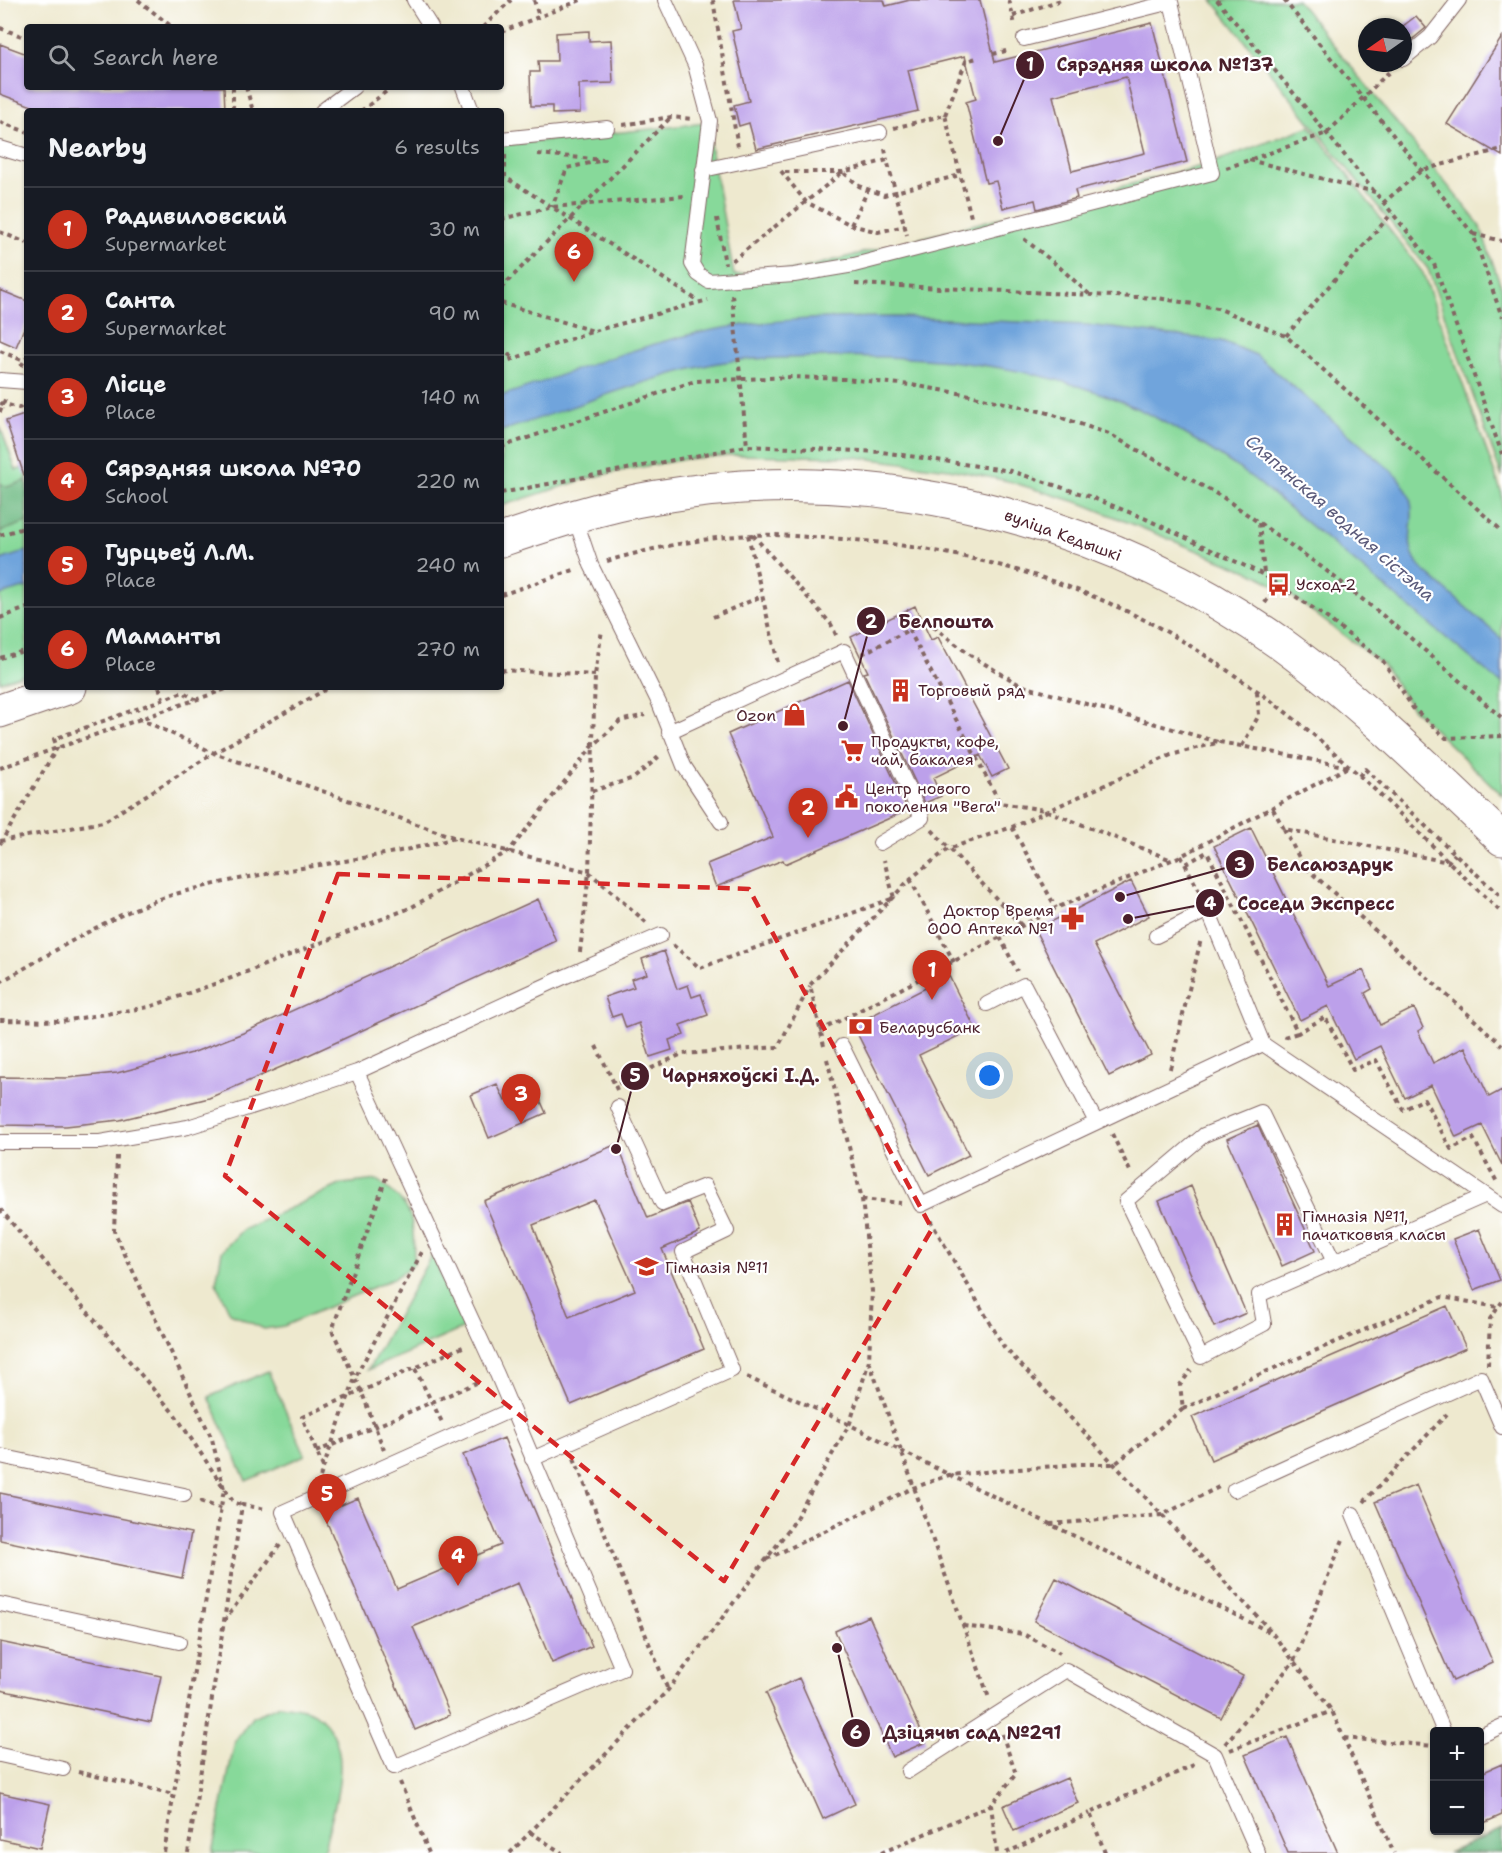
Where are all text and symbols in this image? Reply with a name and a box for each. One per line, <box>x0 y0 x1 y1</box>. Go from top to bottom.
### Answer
north arrow <box>1358 18 1412 72</box>
search box <box>24 24 504 90</box>
icon: search <box>45 41 78 74</box>
text: Search here <box>93 43 219 72</box>
callout: Сярэдняя школа №137 <box>1015 47 1286 83</box>
text: 1 <box>1026 53 1034 77</box>
text: Сярэдняя школа №137 <box>1057 53 1274 77</box>
text: Nearby <box>48 130 147 165</box>
text: 6 results <box>394 134 480 160</box>
text: Радивиловский <box>105 202 287 231</box>
text: 1 <box>63 216 72 242</box>
text: 30 m <box>428 216 480 242</box>
text: Supermarket <box>105 231 227 257</box>
pin: 6 <box>554 232 594 282</box>
text: Санта <box>105 286 175 315</box>
text: 2 <box>61 300 75 326</box>
text: 90 m <box>428 300 480 326</box>
text: Supermarket <box>105 315 227 341</box>
text: Лісце <box>105 370 166 399</box>
text: 3 <box>61 384 75 410</box>
text: 140 m <box>421 384 480 410</box>
text: Place <box>105 399 156 425</box>
water label: Сляпянская водная сістэма <box>1240 429 1440 607</box>
text: Сярэдняя школа №70 <box>105 454 361 483</box>
text: 4 <box>61 468 75 494</box>
text: 220 m <box>416 468 480 494</box>
text: School <box>105 483 168 509</box>
street label: вуліца Кедышкі <box>1002 504 1124 566</box>
text: Гурцьеў Л.М. <box>105 538 255 567</box>
text: 5 <box>61 552 74 578</box>
text: 240 m <box>415 552 480 578</box>
text: Place <box>105 567 156 593</box>
bus stop icon: Усход-2 <box>1265 571 1291 597</box>
place label: Усход-2 <box>1296 574 1356 595</box>
callout: Белпошта <box>856 603 1005 639</box>
text: 2 <box>865 610 878 634</box>
text: Белпошта <box>899 610 994 634</box>
text: Маманты <box>105 622 221 651</box>
text: 6 <box>61 636 75 662</box>
text: 270 m <box>416 636 480 662</box>
text: Place <box>105 651 156 677</box>
building icon: Торговый ряд <box>887 677 913 703</box>
place label: Торговый ряд <box>918 680 1025 701</box>
shop icon: Ozon <box>781 702 807 728</box>
place label: Ozon <box>736 705 776 726</box>
place label: Продукты, кофе, чай, бакалея <box>871 731 999 770</box>
supermarket icon: Продукты, кофе, чай, бакалея <box>840 737 866 763</box>
place label: Центр нового поколения "Вега" <box>865 778 1001 817</box>
public building icon: Центр нового поколения "Вега" <box>834 784 860 810</box>
pin: 2 <box>788 788 828 838</box>
callout: Белсаюздрук <box>1225 846 1406 882</box>
text: 3 <box>1234 853 1246 877</box>
text: Белсаюздрук <box>1267 853 1393 877</box>
callout: Соседи Экспресс <box>1195 885 1407 921</box>
text: 4 <box>1204 892 1217 916</box>
text: Соседи Экспресс <box>1237 892 1395 916</box>
place label: Доктор Время ООО Аптека №1 <box>927 900 1054 939</box>
pharmacy icon: Доктор Время ООО Аптека №1 <box>1059 906 1085 932</box>
pin: 1 <box>912 950 952 1000</box>
bank icon: Беларусбанк <box>848 1014 874 1040</box>
place label: Беларусбанк <box>879 1017 981 1038</box>
callout: Чарняхоўскі І.Д. <box>620 1058 831 1094</box>
your location <box>975 1061 1004 1090</box>
text: 5 <box>629 1064 641 1088</box>
text: Чарняхоўскі І.Д. <box>662 1064 820 1088</box>
pin: 3 <box>502 1074 540 1124</box>
place label: Гімназія №11, пачатковыя класы <box>1302 1206 1446 1245</box>
building icon: Гімназія №11, пачатковыя класы <box>1271 1212 1297 1238</box>
school or university icon: Гімназія №11 <box>634 1254 660 1280</box>
place label: Гімназія №11 <box>665 1257 768 1278</box>
pin: 5 <box>308 1474 346 1524</box>
pin: 4 <box>438 1536 478 1586</box>
callout: Дзіцячы сад №291 <box>841 1715 1074 1751</box>
text: 6 <box>850 1721 862 1745</box>
text: Дзіцячы сад №291 <box>882 1721 1062 1745</box>
map controls <box>1430 1727 1484 1835</box>
button: + <box>1430 1727 1484 1781</box>
button: − <box>1430 1781 1484 1835</box>

